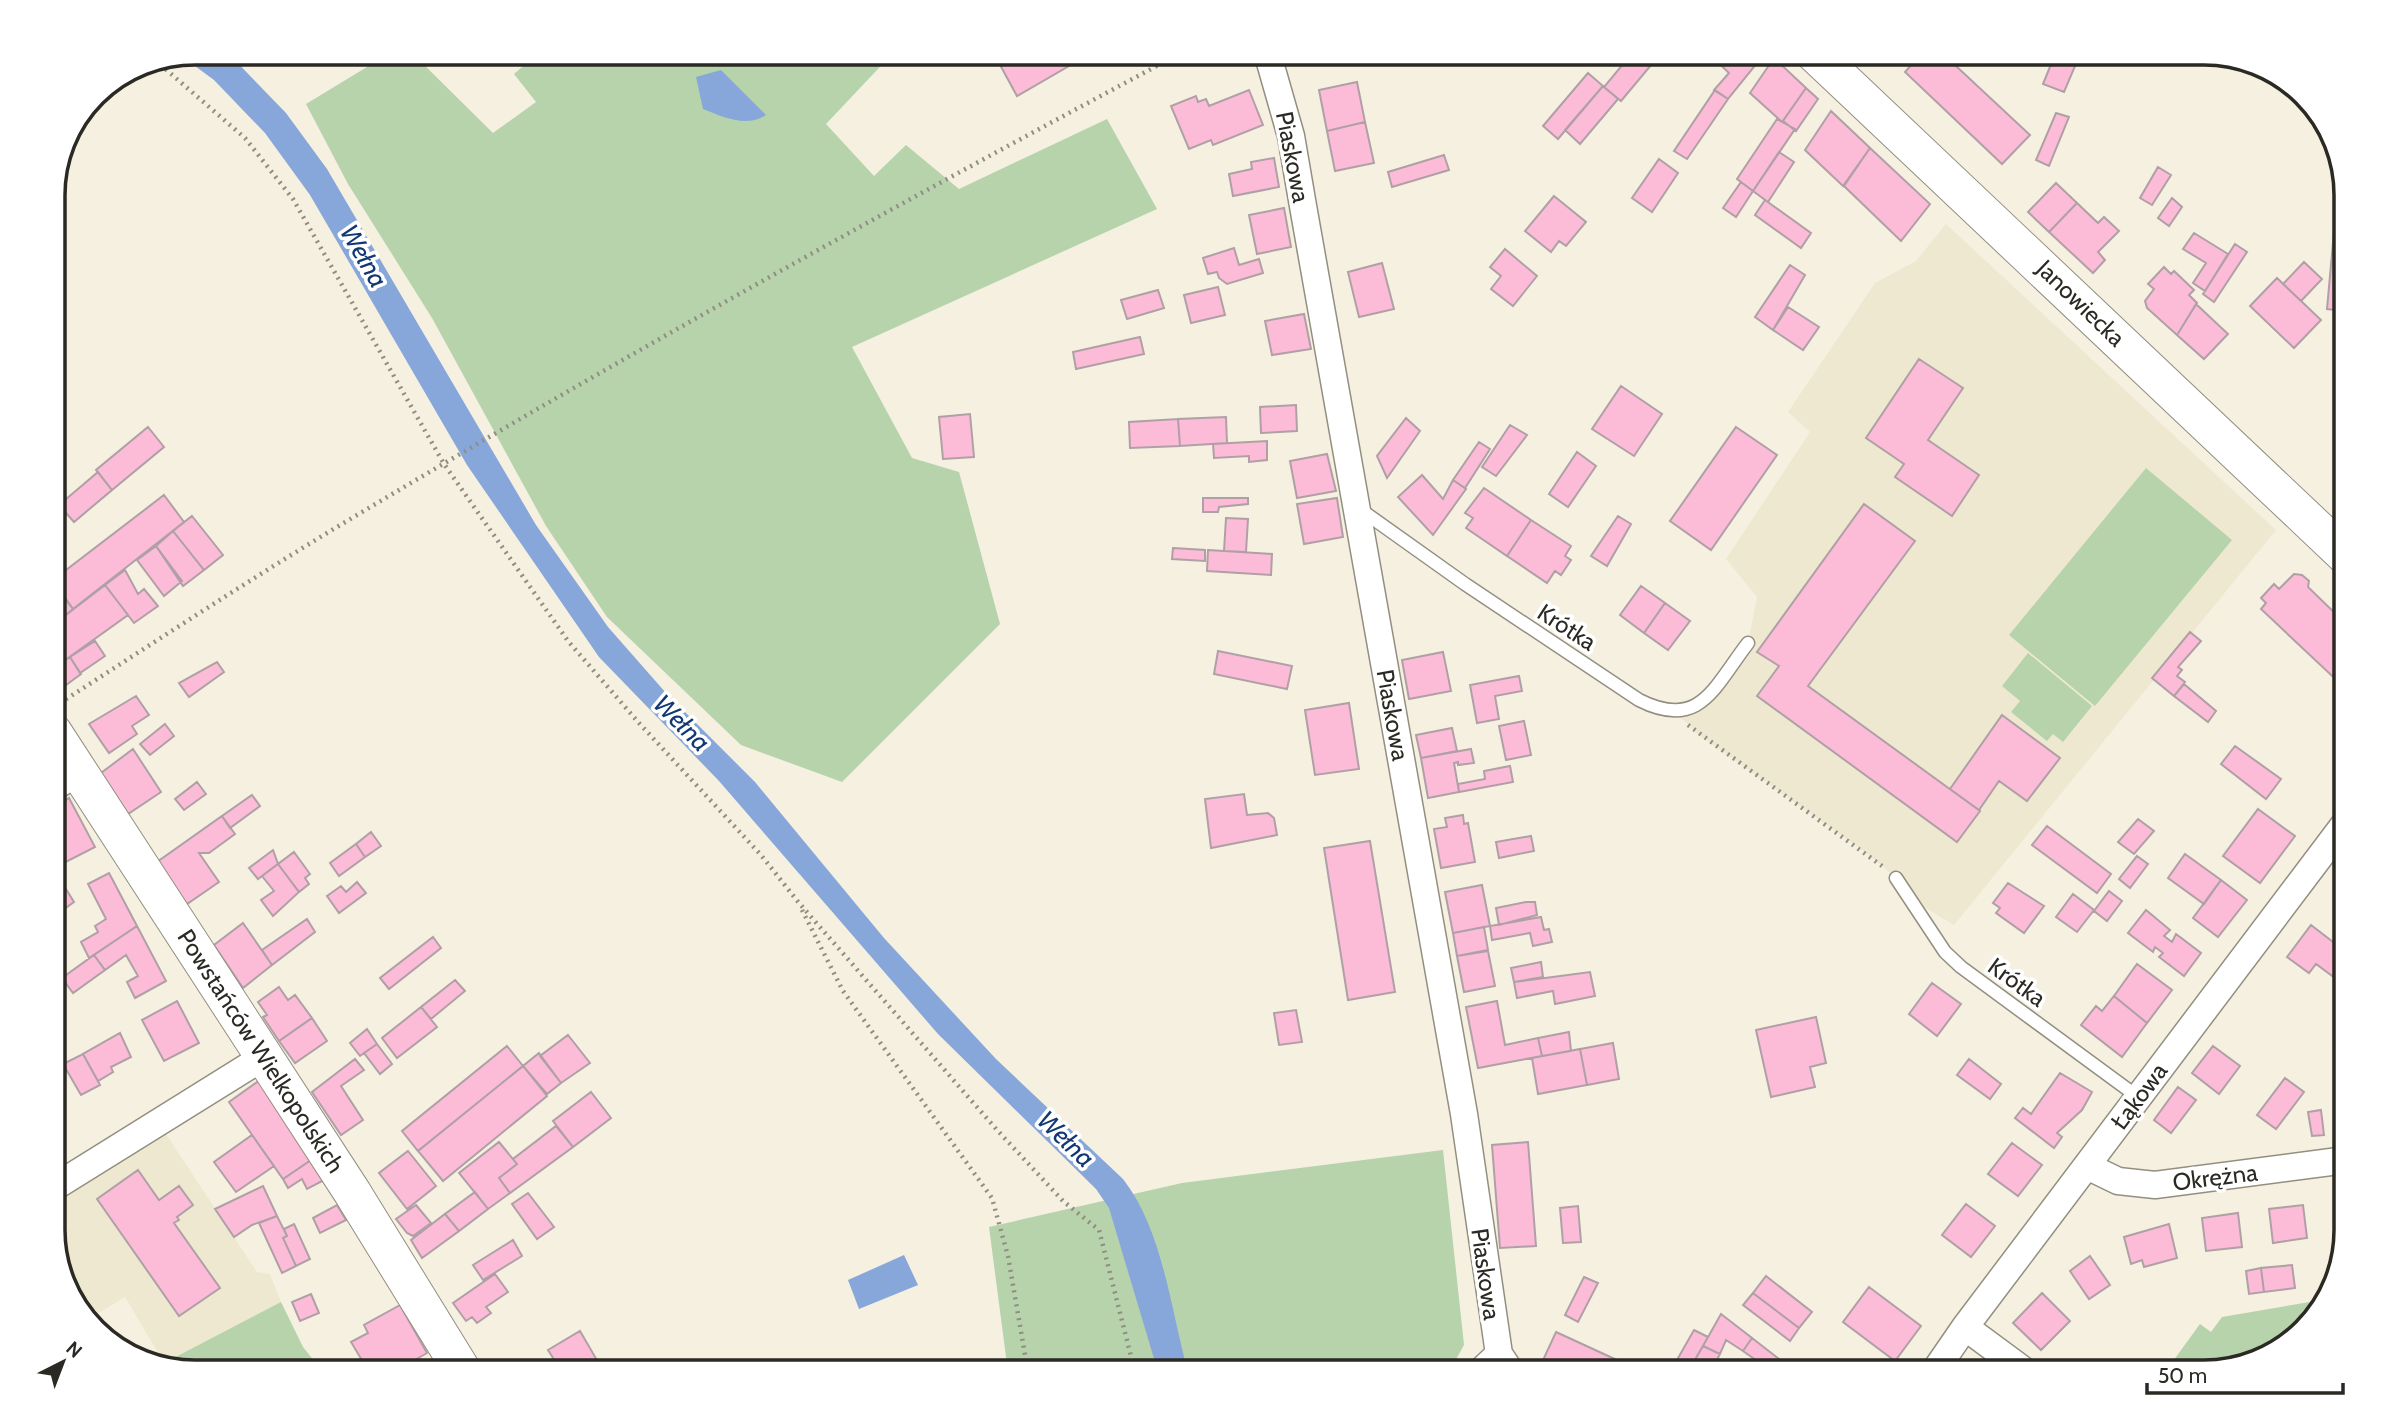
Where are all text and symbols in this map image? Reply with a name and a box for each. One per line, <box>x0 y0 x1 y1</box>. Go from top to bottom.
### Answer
street label: Piaskowa <box>1270 109 1316 206</box>
water label: Wełna <box>333 219 395 293</box>
street label: Janowiecka <box>2030 253 2132 353</box>
street label: Krótka <box>1532 597 1602 657</box>
street label: Piaskowa <box>1371 667 1415 763</box>
water label: Wełna <box>647 688 717 758</box>
street label: Powstańców Wielkopolskich <box>171 924 351 1178</box>
street label: Krótka <box>1983 951 2052 1013</box>
street label: Łąkowa <box>2105 1057 2174 1135</box>
water label: Wełna <box>1031 1104 1101 1174</box>
street label: Okrężna <box>2171 1157 2260 1197</box>
street label: Piaskowa <box>1465 1226 1507 1322</box>
north arrow <box>28 1327 98 1397</box>
text: N <box>61 1337 87 1363</box>
scale bar <box>2147 1352 2343 1396</box>
text: 50 m <box>2158 1363 2207 1388</box>

